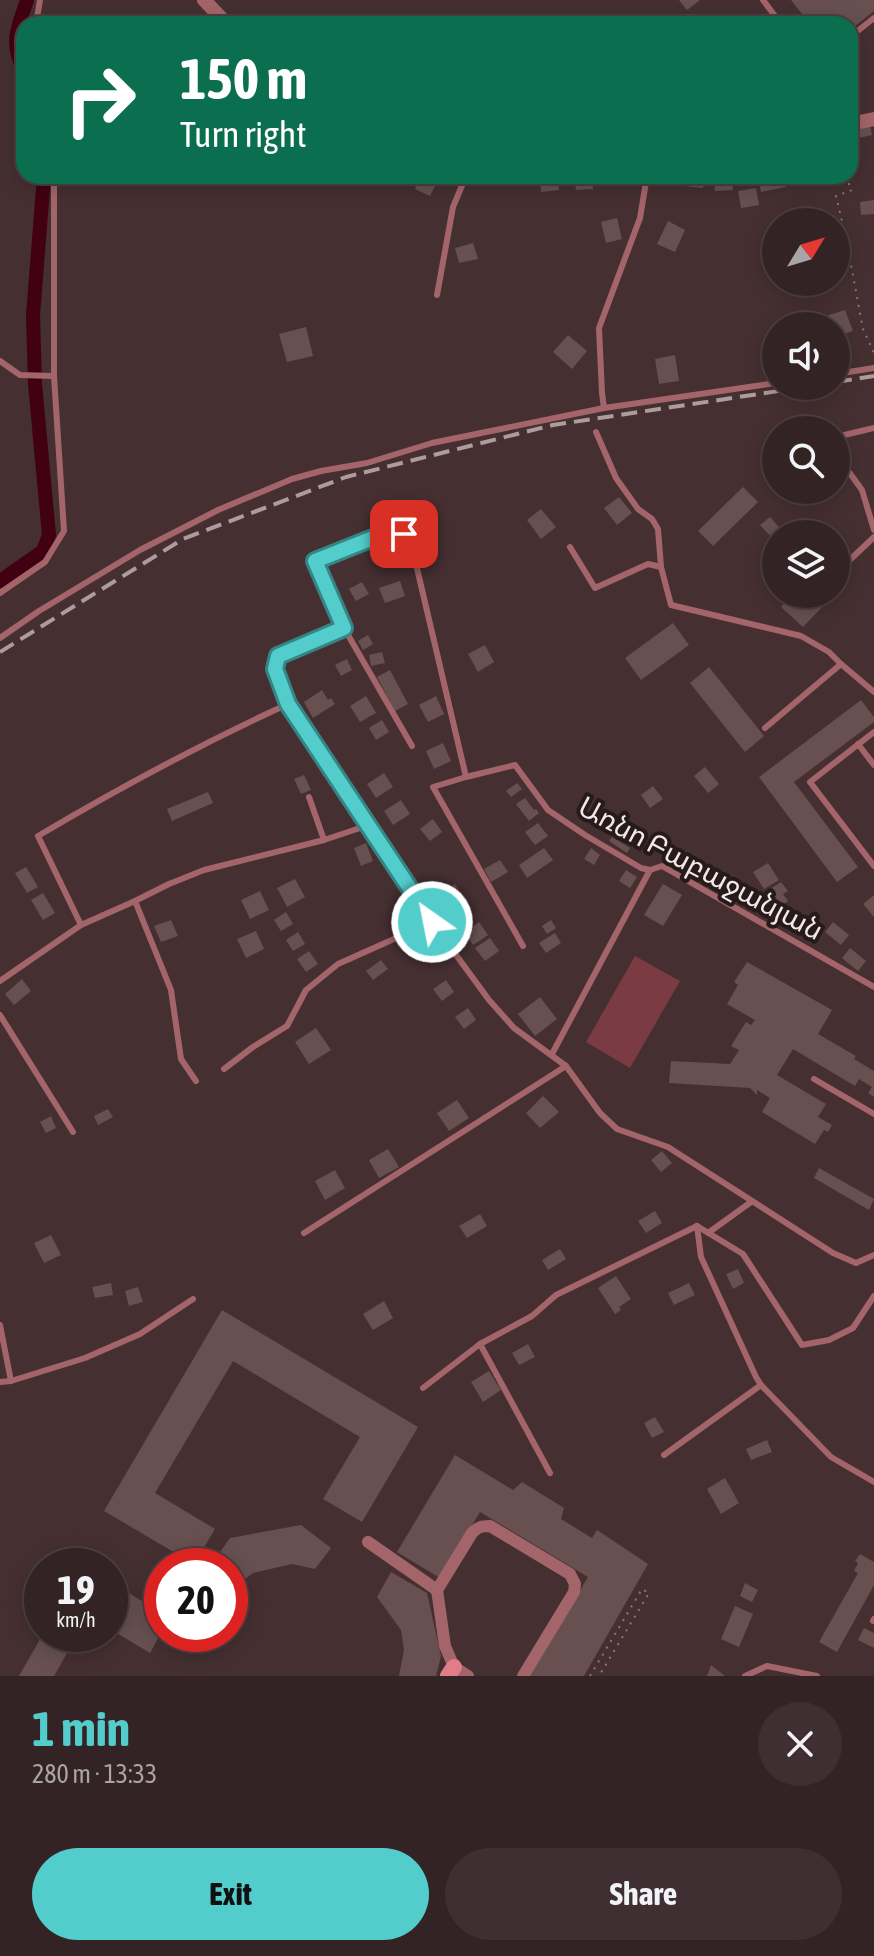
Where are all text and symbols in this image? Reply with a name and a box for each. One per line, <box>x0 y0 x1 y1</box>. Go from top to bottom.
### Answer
text: 150 m <box>180 47 307 111</box>
icon: right <box>48 48 152 152</box>
text: Turn right <box>180 113 307 155</box>
north arrow <box>762 208 850 296</box>
map controls <box>762 208 850 608</box>
button: sound <box>762 312 850 400</box>
button: search <box>762 416 850 504</box>
pin <box>370 500 438 568</box>
icon: arrive <box>382 512 426 556</box>
button: layers <box>762 520 850 608</box>
street label: Առնո Բաբաջանյան <box>573 790 829 947</box>
position arrow <box>390 880 474 964</box>
speed limit sign: 20 <box>144 1548 248 1652</box>
text: 19 <box>57 1567 95 1612</box>
text: km/h <box>56 1608 96 1631</box>
text: 1 min <box>32 1701 130 1756</box>
button: close <box>758 1702 842 1786</box>
text: 280 m · 13:33 <box>32 1759 157 1789</box>
button: Exit <box>32 1848 429 1940</box>
button: Share <box>445 1848 842 1940</box>

